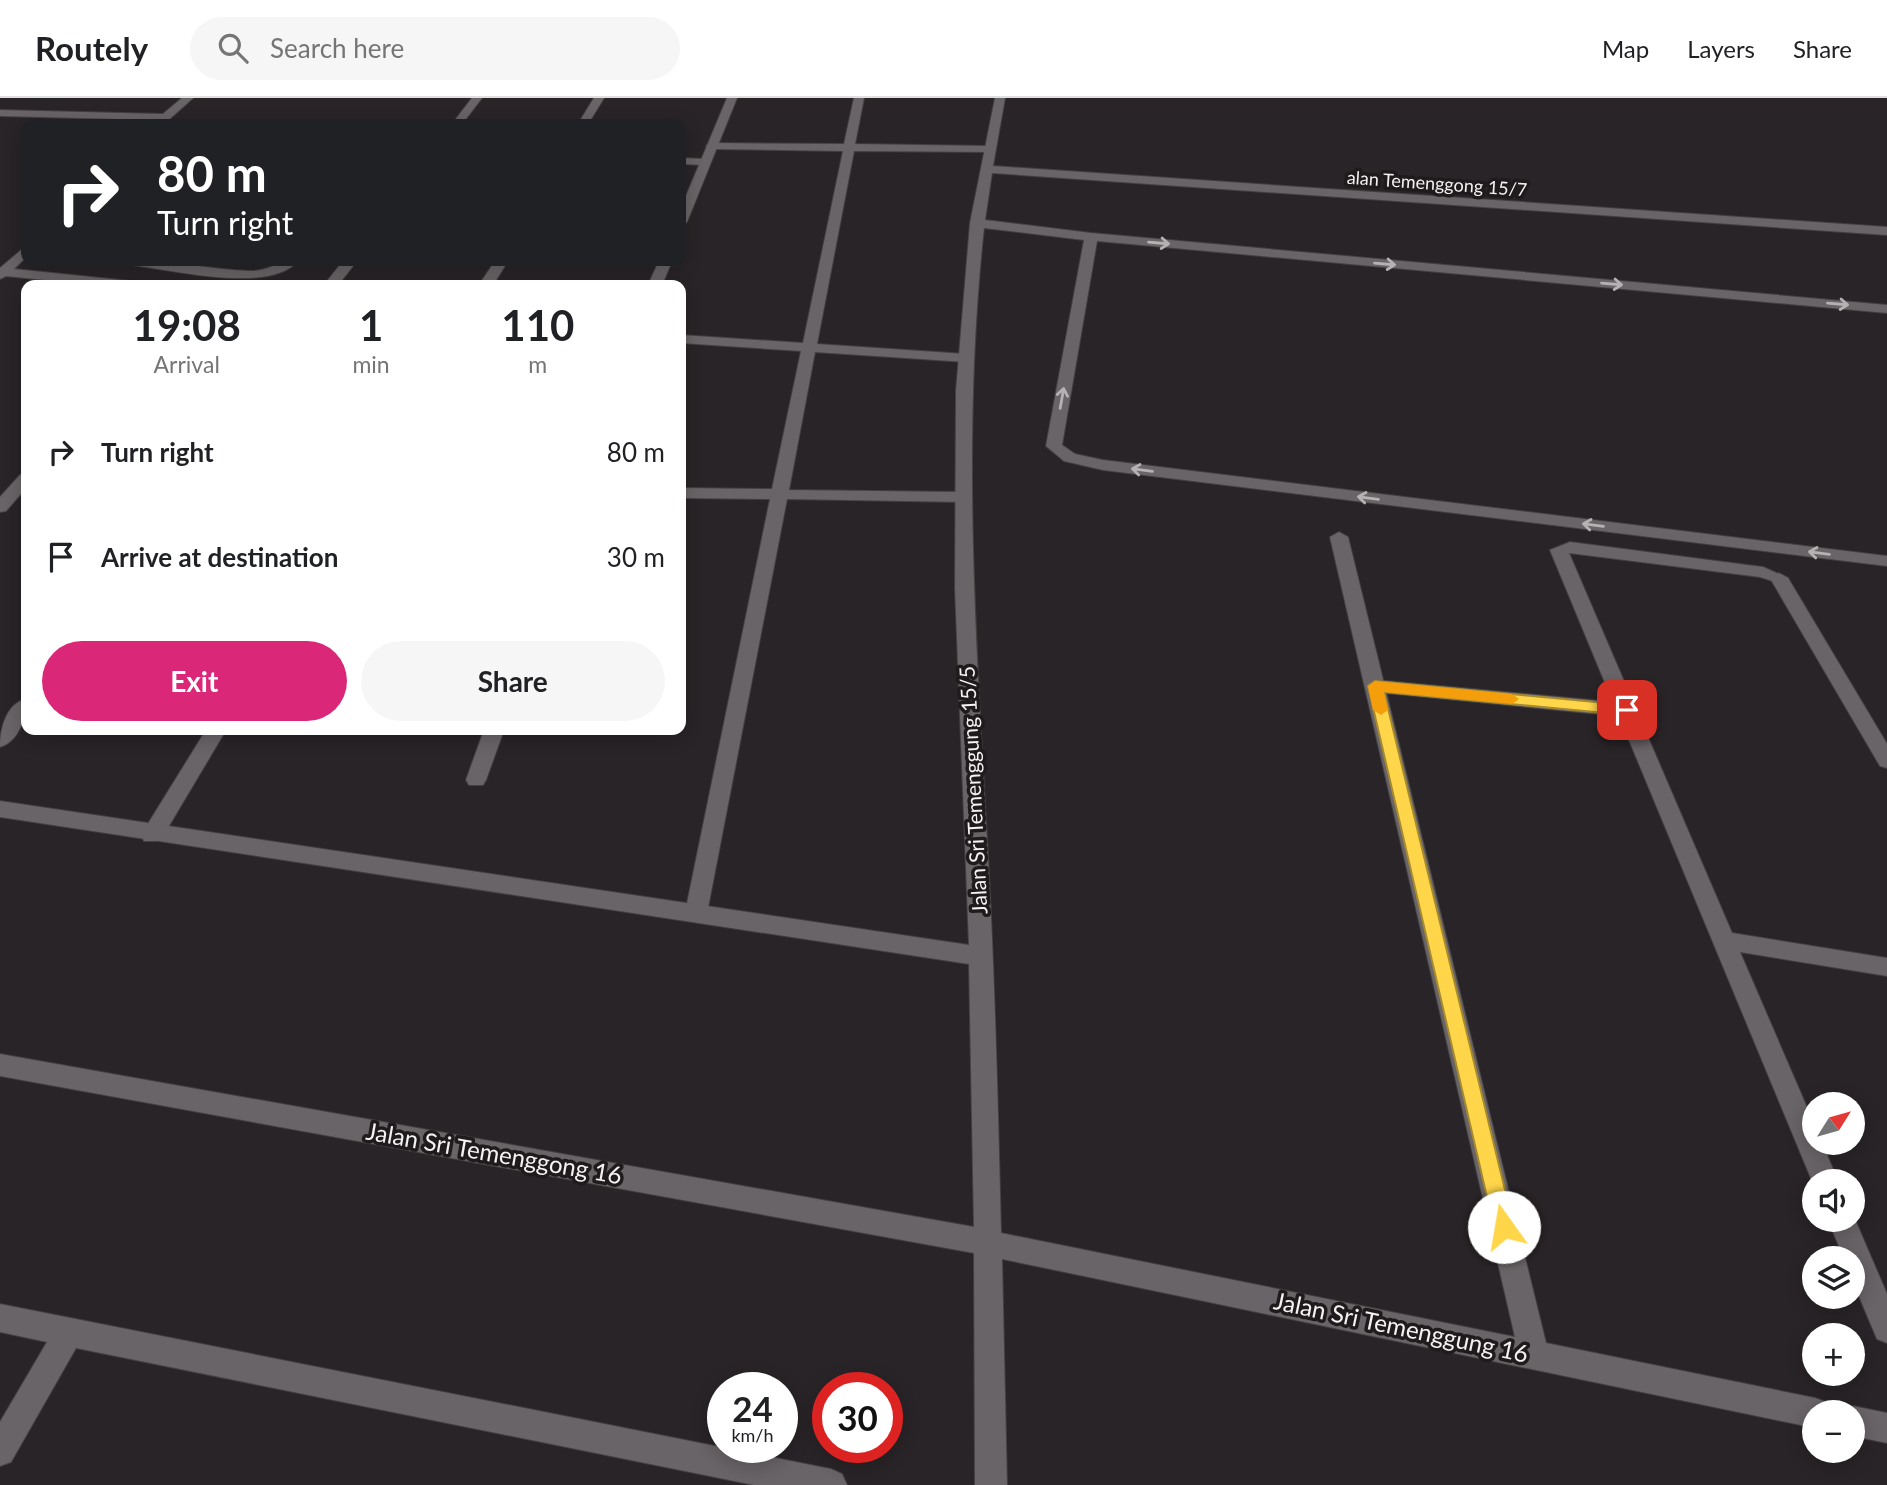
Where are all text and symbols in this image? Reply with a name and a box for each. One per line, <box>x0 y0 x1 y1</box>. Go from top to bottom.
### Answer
search box <box>190 17 680 80</box>
text: Routely <box>35 28 148 68</box>
icon: search <box>214 29 252 67</box>
text: Search here <box>270 32 404 64</box>
text: Map <box>1602 34 1649 63</box>
text: Layers <box>1687 34 1755 63</box>
text: Share <box>1793 34 1852 63</box>
text: 80 m <box>157 144 267 202</box>
icon: right <box>42 147 133 238</box>
street label: alan Temenggong 15/7 <box>1346 166 1528 200</box>
text: Turn right <box>157 203 293 242</box>
one-way arrow <box>1147 237 1169 250</box>
one-way arrow <box>1373 257 1396 270</box>
one-way arrow <box>1600 278 1623 291</box>
one-way arrow <box>1827 298 1849 311</box>
text: 19:08 <box>133 300 241 350</box>
text: 1 <box>359 300 383 350</box>
text: 110 <box>501 300 574 350</box>
text: Arrival <box>154 350 220 378</box>
text: min <box>352 350 390 378</box>
text: m <box>528 350 547 378</box>
one-way arrow <box>1056 387 1069 410</box>
icon: right <box>42 433 80 471</box>
text: Turn right <box>101 436 214 468</box>
text: 80 m <box>607 436 665 468</box>
one-way arrow <box>1131 464 1154 477</box>
one-way arrow <box>1357 491 1379 504</box>
one-way arrow <box>1583 519 1605 532</box>
icon: arrive <box>42 538 80 576</box>
text: Arrive at destination <box>101 541 338 573</box>
text: 30 m <box>607 541 665 573</box>
one-way arrow <box>1808 546 1831 559</box>
button: Exit <box>42 641 347 721</box>
button: Share <box>361 641 665 721</box>
street label: Jalan Sri Temenggung 15/5 <box>954 665 991 915</box>
pin <box>1597 680 1657 740</box>
icon: arrive <box>1608 691 1646 729</box>
north arrow <box>1802 1092 1866 1155</box>
map controls <box>1802 1092 1865 1463</box>
street label: Jalan Sri Temenggong 16 <box>364 1116 624 1189</box>
button: sound <box>1802 1169 1865 1232</box>
position arrow <box>1467 1190 1541 1264</box>
button: layers <box>1802 1246 1865 1309</box>
street label: Jalan Sri Temenggung 16 <box>1271 1285 1531 1368</box>
button: + <box>1802 1323 1865 1386</box>
speed limit sign: 30 <box>812 1372 903 1463</box>
text: 24 <box>732 1387 773 1429</box>
button: − <box>1802 1400 1865 1463</box>
text: km/h <box>731 1424 774 1446</box>

